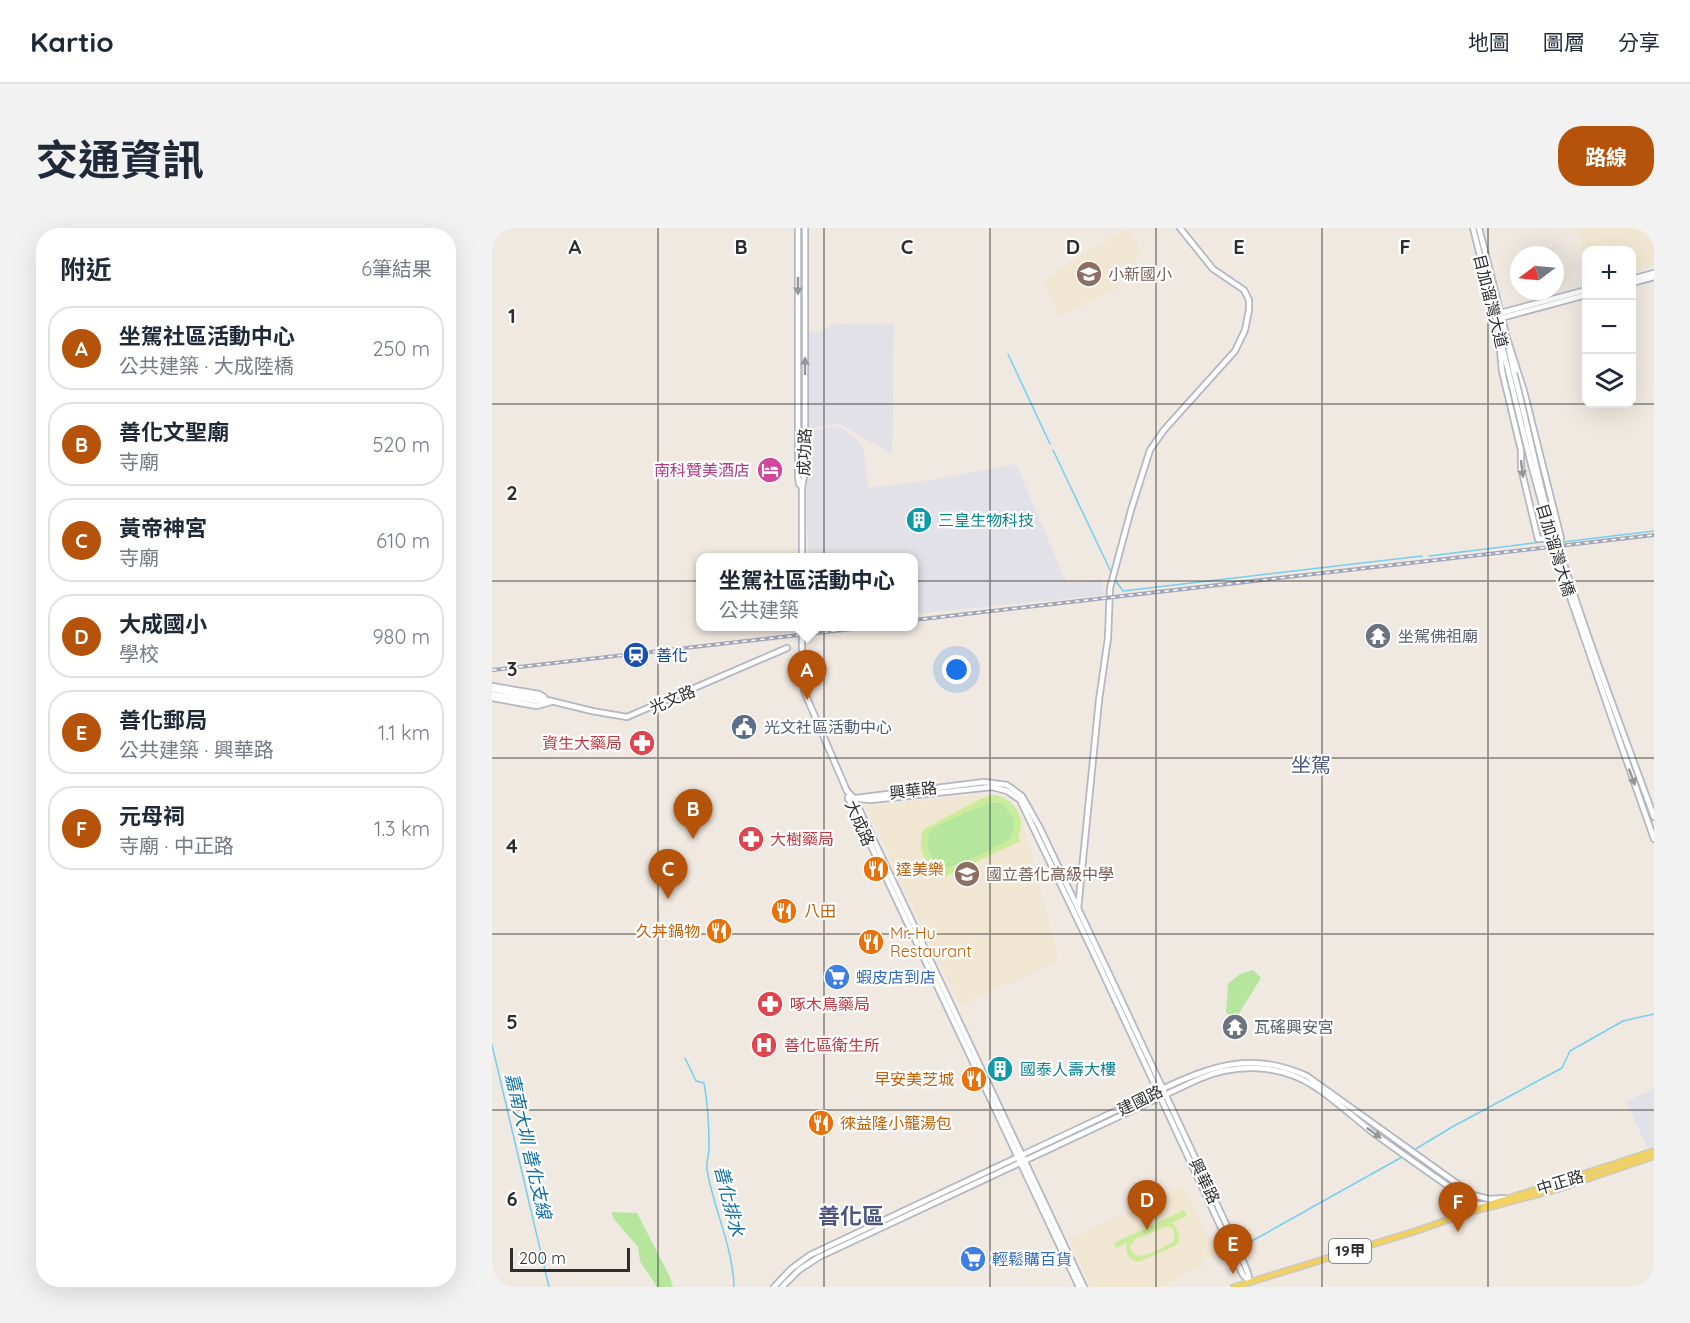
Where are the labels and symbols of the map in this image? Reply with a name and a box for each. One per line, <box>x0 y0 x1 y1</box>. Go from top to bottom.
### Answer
text: A <box>569 234 582 259</box>
text: B <box>734 234 748 259</box>
text: C <box>901 234 914 259</box>
text: D <box>1066 234 1080 259</box>
text: E <box>1233 234 1245 259</box>
text: F <box>1399 234 1411 259</box>
north arrow <box>1510 246 1564 300</box>
street label: 目加溜灣大道 <box>1470 252 1512 350</box>
school or university icon: 小新國小 <box>1074 259 1104 289</box>
place label: 小新國小 <box>1108 264 1172 284</box>
one-way arrow <box>793 277 803 296</box>
text: 1 <box>508 303 516 328</box>
one-way arrow <box>800 356 810 375</box>
street label: 成功路 <box>793 428 815 476</box>
hotel icon: 南科贊美酒店 <box>755 455 785 485</box>
one-way arrow <box>1518 459 1527 478</box>
place label: 南科贊美酒店 <box>654 460 750 480</box>
text: 2 <box>506 480 518 505</box>
street label: 目加溜灣大橋 <box>1532 501 1580 599</box>
building icon: 三皇生物科技 <box>904 505 934 535</box>
place label: 三皇生物科技 <box>938 510 1034 530</box>
temple icon: 坐駕佛祖廟 <box>1363 621 1393 651</box>
place label: 坐駕佛祖廟 <box>1398 626 1478 646</box>
station icon: 善化 <box>621 640 651 670</box>
place label: 善化 <box>656 645 688 665</box>
pin: A <box>788 650 826 700</box>
your location <box>942 655 971 684</box>
text: 3 <box>507 656 517 681</box>
street label: 光文路 <box>646 680 698 718</box>
public building icon: 光文社區活動中心 <box>729 712 759 742</box>
place label: 光文社區活動中心 <box>764 717 892 737</box>
pharmacy icon: 資生大藥局 <box>627 728 657 758</box>
place label: 資生大藥局 <box>542 733 622 753</box>
district label: 坐駕 <box>1291 752 1331 777</box>
one-way arrow <box>1627 768 1637 786</box>
street label: 興華路 <box>888 777 938 803</box>
pin: B <box>674 790 712 839</box>
street label: 大成路 <box>841 797 879 849</box>
pharmacy icon: 大樹藥局 <box>736 824 766 854</box>
place label: 大樹藥局 <box>770 829 834 849</box>
text: 4 <box>506 833 518 858</box>
pin: C <box>648 850 687 899</box>
restaurant icon: 達美樂 <box>861 854 891 884</box>
place label: 達美樂 <box>896 859 944 879</box>
school or university icon: 國立善化高級中學 <box>952 859 982 889</box>
place label: 國立善化高級中學 <box>986 864 1114 884</box>
restaurant icon: 八田 <box>769 896 799 926</box>
place label: 八田 <box>804 901 836 921</box>
restaurant icon: 久丼鍋物 <box>704 916 734 946</box>
place label: 久丼鍋物 <box>636 921 700 941</box>
place label: Mr. Hu Restaurant <box>890 923 972 961</box>
restaurant icon: Mr. Hu Restaurant <box>856 927 886 957</box>
supermarket icon: 蝦皮店到店 <box>822 962 852 992</box>
place label: 蝦皮店到店 <box>856 967 936 987</box>
pharmacy icon: 啄木鳥藥局 <box>755 989 785 1019</box>
place label: 啄木鳥藥局 <box>790 994 870 1014</box>
text: 5 <box>506 1009 518 1034</box>
temple icon: 瓦磘興安宮 <box>1220 1012 1250 1042</box>
place label: 瓦磘興安宮 <box>1254 1017 1334 1037</box>
hospital icon: 善化區衛生所 <box>749 1030 779 1060</box>
place label: 善化區衛生所 <box>784 1035 880 1055</box>
building icon: 國泰人壽大樓 <box>985 1054 1015 1084</box>
place label: 國泰人壽大樓 <box>1020 1059 1116 1079</box>
restaurant icon: 早安美芝城 <box>959 1064 989 1094</box>
place label: 早安美芝城 <box>874 1069 954 1089</box>
water label: 嘉南大圳 善化支線 <box>501 1071 557 1223</box>
street label: 建國路 <box>1114 1080 1166 1120</box>
restaurant icon: 徠益隆小籠湯包 <box>806 1108 836 1138</box>
place label: 徠益隆小籠湯包 <box>840 1113 952 1133</box>
one-way arrow <box>1366 1127 1382 1139</box>
street label: 興華路 <box>1185 1155 1225 1207</box>
water label: 善化排水 <box>710 1163 750 1240</box>
street label: 中正路 <box>1534 1165 1586 1199</box>
pin: D <box>1128 1180 1166 1230</box>
pin: F <box>1438 1182 1478 1232</box>
text: 6 <box>506 1186 518 1211</box>
district label: 善化區 <box>818 1202 884 1230</box>
pin: E <box>1214 1224 1252 1274</box>
road number: 19甲 <box>1329 1239 1371 1263</box>
supermarket icon: 輕鬆購百貨 <box>958 1244 988 1274</box>
scale bar <box>510 1245 630 1272</box>
place label: 輕鬆購百貨 <box>992 1249 1072 1269</box>

